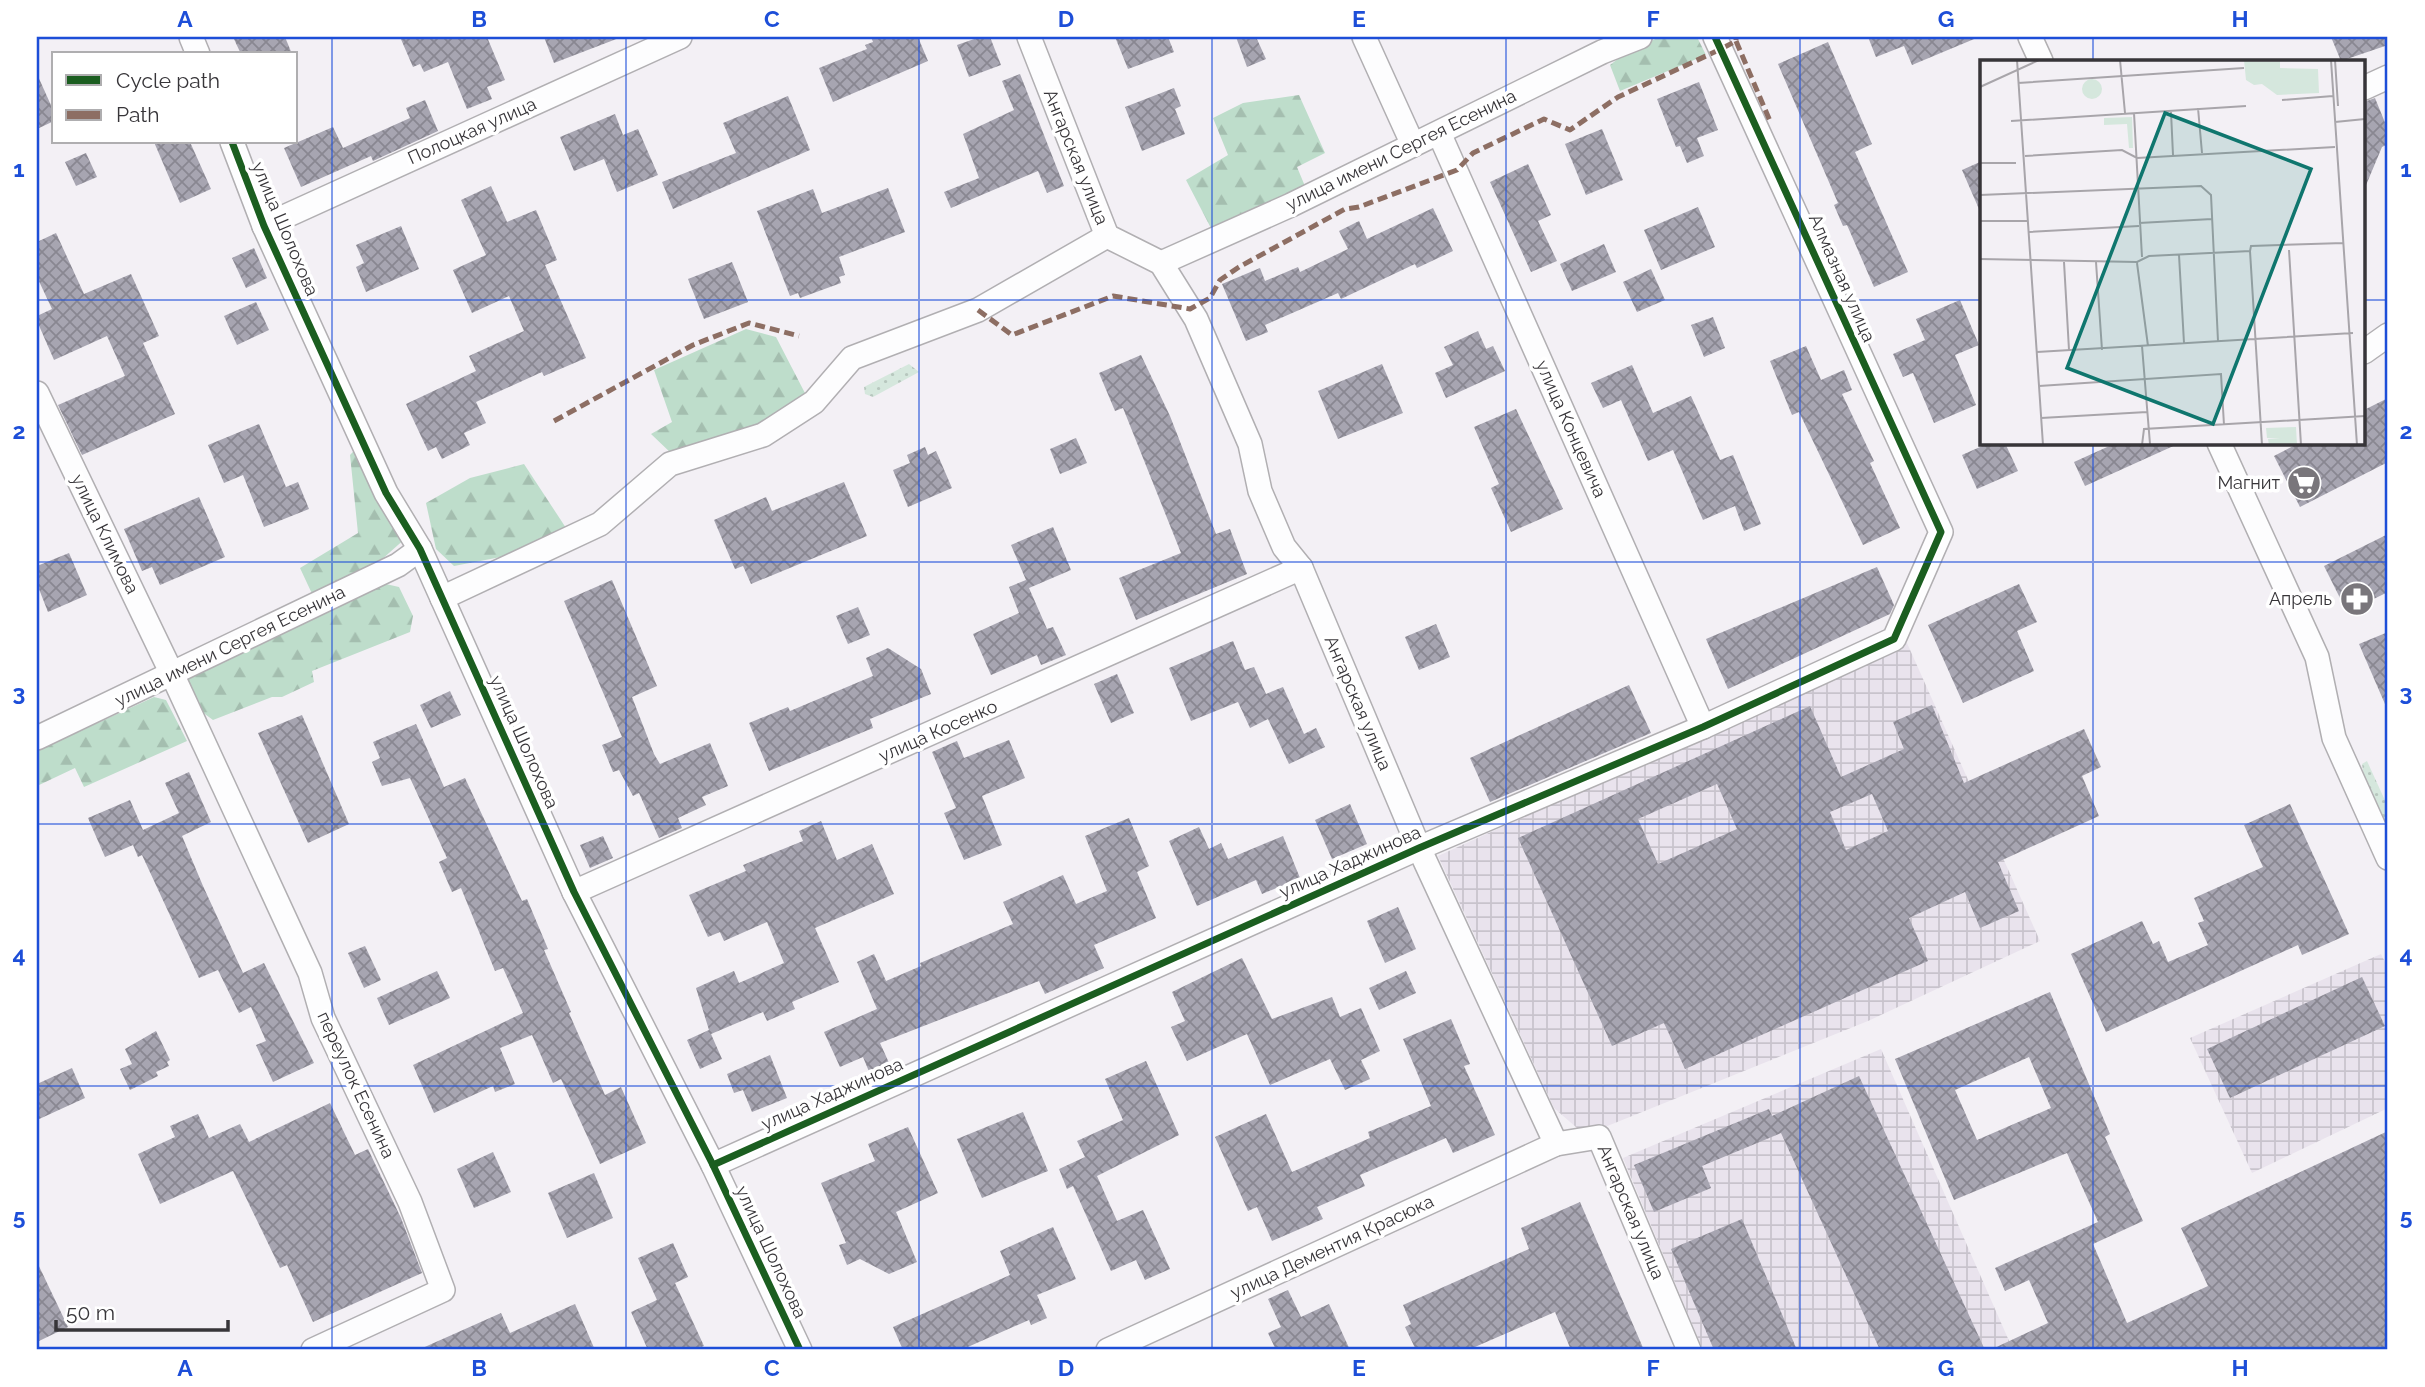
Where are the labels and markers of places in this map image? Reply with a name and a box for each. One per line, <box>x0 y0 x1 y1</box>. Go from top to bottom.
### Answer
supermarket icon: Магнит <box>2285 464 2323 502</box>
place label: Магнит <box>2217 472 2280 493</box>
pharmacy icon: Апрель <box>2338 580 2376 618</box>
place label: Апрель <box>2269 588 2332 609</box>

